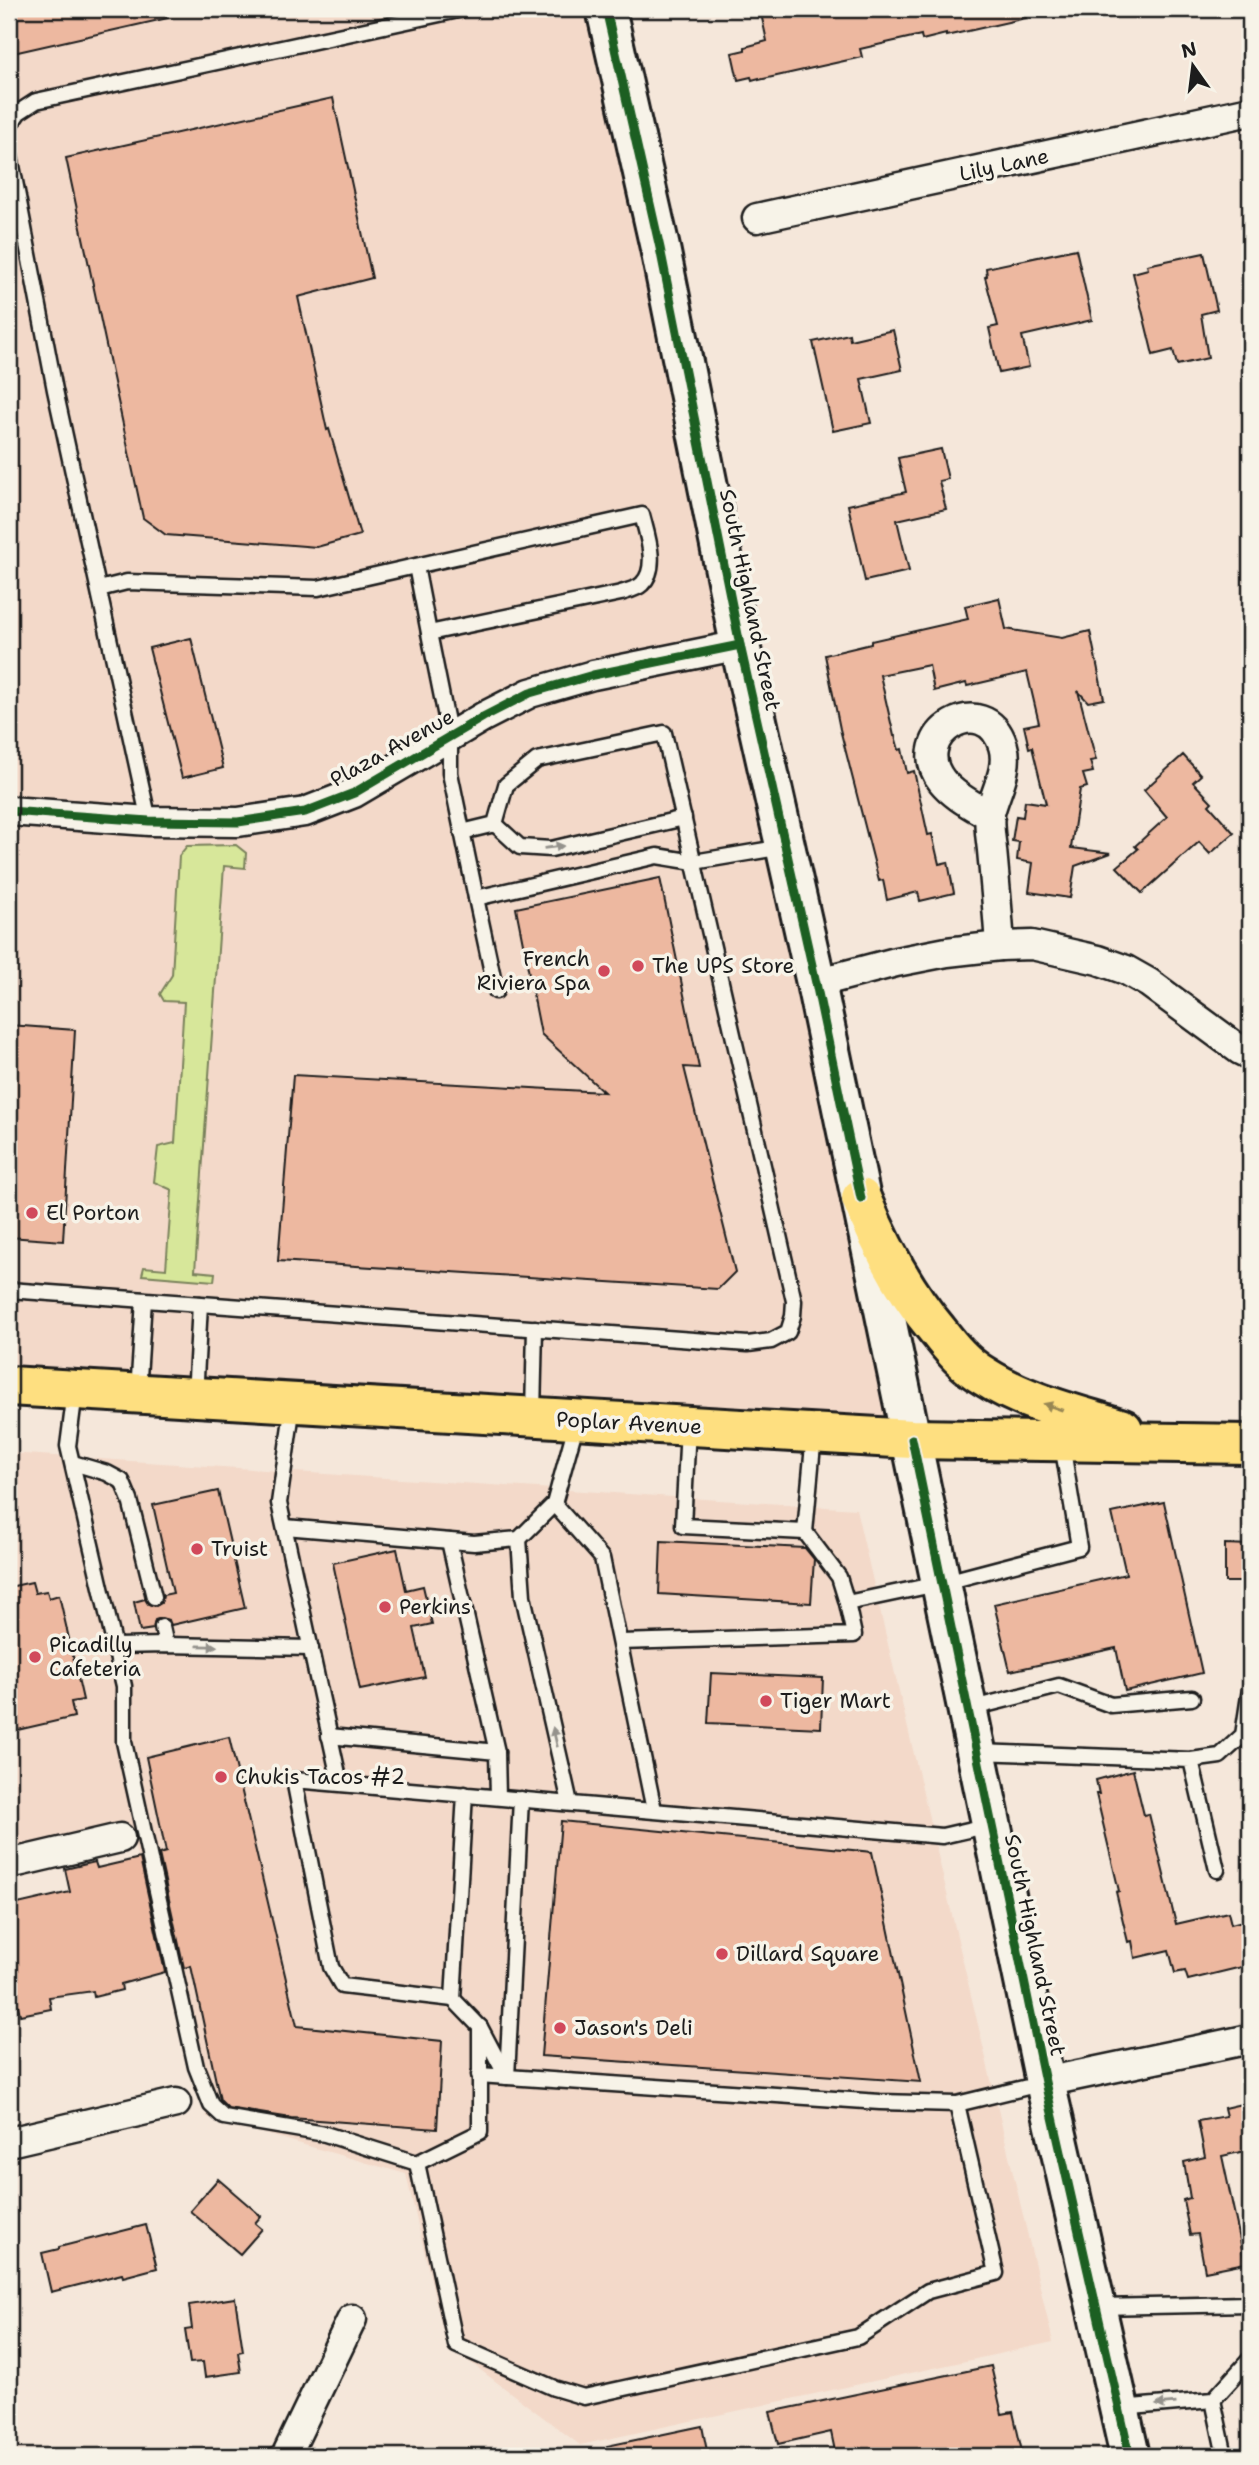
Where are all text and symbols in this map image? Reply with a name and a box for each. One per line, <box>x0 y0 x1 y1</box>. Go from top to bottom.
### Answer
north arrow <box>1158 32 1228 102</box>
text: N <box>1179 36 1199 64</box>
street label: Lily Lane <box>957 142 1051 188</box>
street label: South Highland Street <box>713 486 787 714</box>
street label: Plaza Avenue <box>325 702 459 794</box>
one-way arrow <box>543 841 565 852</box>
place label: French Riviera Spa <box>477 945 590 997</box>
place label: The UPS Store <box>652 952 794 980</box>
marker: The UPS Store <box>630 958 646 974</box>
marker: French Riviera Spa <box>596 963 612 979</box>
place label: El Porton <box>46 1199 140 1227</box>
marker: El Porton <box>24 1205 40 1221</box>
one-way arrow <box>1043 1402 1064 1412</box>
street label: Poplar Avenue <box>555 1405 703 1441</box>
place label: Truist <box>211 1535 268 1563</box>
marker: Truist <box>189 1541 205 1557</box>
place label: Perkins <box>399 1593 471 1621</box>
marker: Perkins <box>377 1599 393 1615</box>
place label: Picadilly Cafeteria <box>49 1631 141 1683</box>
one-way arrow <box>197 1640 219 1652</box>
marker: Picadilly Cafeteria <box>27 1649 43 1665</box>
place label: Tiger Mart <box>780 1687 891 1715</box>
marker: Tiger Mart <box>758 1693 774 1709</box>
one-way arrow <box>549 1726 560 1748</box>
place label: Chukis Tacos #2 <box>235 1763 405 1791</box>
marker: Chukis Tacos #2 <box>213 1769 229 1785</box>
street label: South Highland Street <box>998 1831 1072 2059</box>
place label: Dillard Square <box>736 1940 879 1968</box>
marker: Dillard Square <box>714 1946 730 1962</box>
place label: Jason's Deli <box>574 2014 693 2042</box>
marker: Jason's Deli <box>552 2020 568 2036</box>
one-way arrow <box>1155 2399 1177 2410</box>

